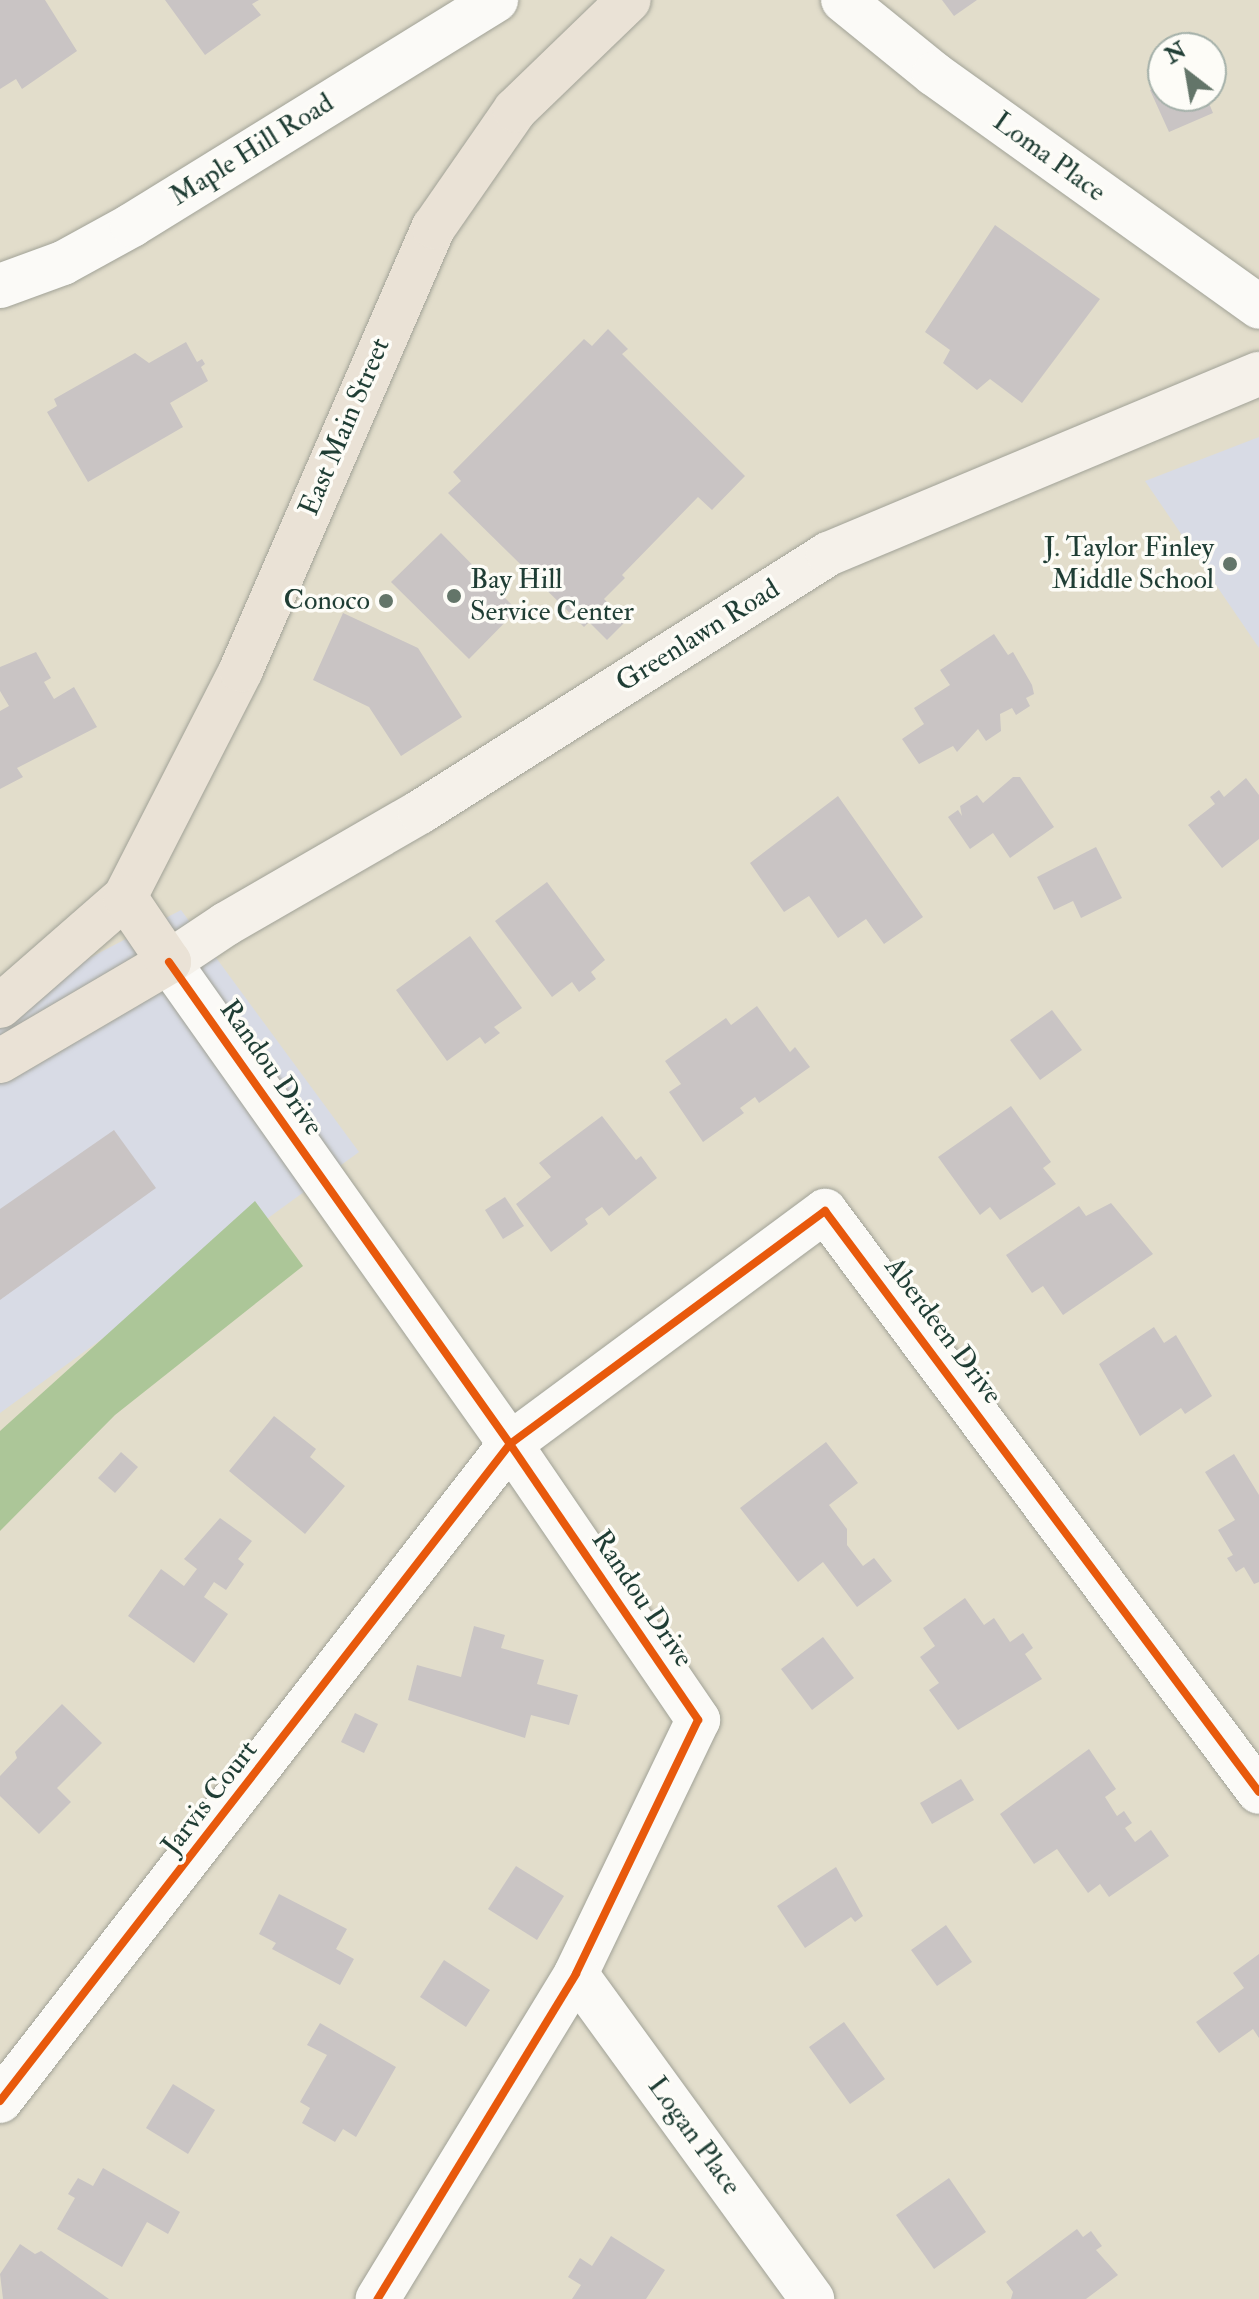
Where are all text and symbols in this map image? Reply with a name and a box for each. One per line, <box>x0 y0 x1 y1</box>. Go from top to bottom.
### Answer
north arrow <box>1147 32 1227 112</box>
text: N <box>1160 36 1191 70</box>
street label: Maple Hill Road <box>164 86 340 214</box>
street label: Loma Place <box>986 105 1112 209</box>
street label: East Main Street <box>292 333 398 521</box>
place label: J. Taylor Finley Middle School <box>1044 531 1214 597</box>
marker: J. Taylor Finley Middle School <box>1221 555 1239 573</box>
place label: Bay Hill Service Center <box>470 563 634 629</box>
street label: Greenlawn Road <box>610 572 786 700</box>
place label: Conoco <box>283 584 370 618</box>
marker: Bay Hill Service Center <box>445 587 463 605</box>
marker: Conoco <box>377 592 395 610</box>
street label: Randou Drive <box>212 994 330 1142</box>
street label: Aberdeen Drive <box>877 1251 1009 1411</box>
street label: Randou Drive <box>584 1524 700 1674</box>
street label: Jarvis Court <box>155 1734 265 1862</box>
street label: Logan Place <box>640 2070 748 2202</box>

